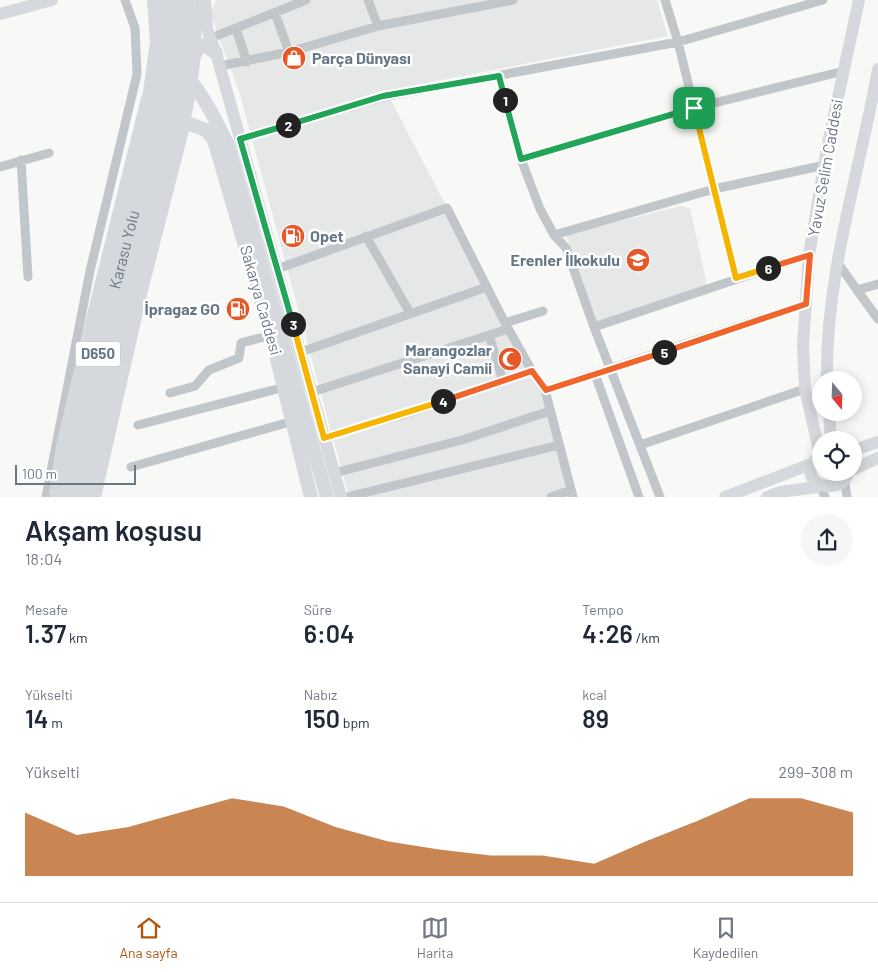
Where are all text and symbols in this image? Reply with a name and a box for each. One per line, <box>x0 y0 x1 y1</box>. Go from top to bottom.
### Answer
shop icon: Parça Dünyası <box>281 45 307 71</box>
place label: Parça Dünyası <box>312 48 411 67</box>
pin <box>673 87 715 129</box>
pin: 1 <box>492 88 518 112</box>
text: 1 <box>503 92 508 109</box>
icon: arrive <box>680 94 708 122</box>
street label: Yavuz Selim Caddesi <box>803 98 846 238</box>
pin: 2 <box>276 112 300 138</box>
text: 2 <box>285 117 292 134</box>
street label: Karasu Yolu <box>104 208 143 291</box>
fuel station icon: Opet <box>280 223 306 249</box>
place label: Opet <box>310 226 344 245</box>
street label: Sakarya Caddesi <box>237 243 286 357</box>
school or university icon: Erenler İlkokulu <box>625 247 651 273</box>
place label: Erenler İlkokulu <box>511 250 620 269</box>
pin: 6 <box>756 256 780 280</box>
text: 6 <box>765 260 772 277</box>
fuel station icon: İpragaz GO <box>225 296 251 322</box>
place label: İpragaz GO <box>145 299 220 318</box>
pin: 3 <box>280 312 306 336</box>
text: 3 <box>290 316 297 333</box>
place label: Marangozlar Sanayi Camii <box>403 340 492 377</box>
pin: 5 <box>652 340 676 364</box>
road number: D650 <box>76 342 120 366</box>
text: 5 <box>661 344 668 361</box>
mosque icon: Marangozlar Sanayi Camii <box>497 346 523 372</box>
north arrow <box>812 371 862 421</box>
map controls <box>812 371 862 481</box>
pin: 4 <box>430 388 456 414</box>
text: 4 <box>439 393 448 410</box>
button: locate <box>812 431 862 481</box>
scale bar <box>15 462 136 485</box>
text: 100 m <box>22 465 57 482</box>
text: Akşam koşusu <box>25 513 202 547</box>
button: share <box>801 514 853 566</box>
text: 18:04 <box>25 549 62 568</box>
text: Mesafe <box>25 601 68 618</box>
text: Süre <box>304 601 332 618</box>
text: Tempo <box>582 601 624 618</box>
text: 1.37 <box>25 618 66 648</box>
text: 6:04 <box>304 618 355 648</box>
text: 4:26 <box>582 618 633 648</box>
text: km <box>66 629 88 646</box>
text: /km <box>633 629 660 646</box>
text: Yükselti <box>25 686 73 703</box>
text: Nabız <box>304 686 337 703</box>
text: kcal <box>582 686 607 703</box>
text: 14 <box>25 703 48 733</box>
text: 150 <box>304 703 340 733</box>
text: 89 <box>582 703 609 733</box>
text: m <box>48 714 63 731</box>
text: bpm <box>340 714 370 731</box>
text: Yükselti <box>25 762 79 781</box>
text: 299–308 m <box>779 762 853 781</box>
tab: Ana sayfa <box>120 914 178 961</box>
tab: Harita <box>417 914 453 961</box>
tab: Kaydedilen <box>693 914 758 961</box>

